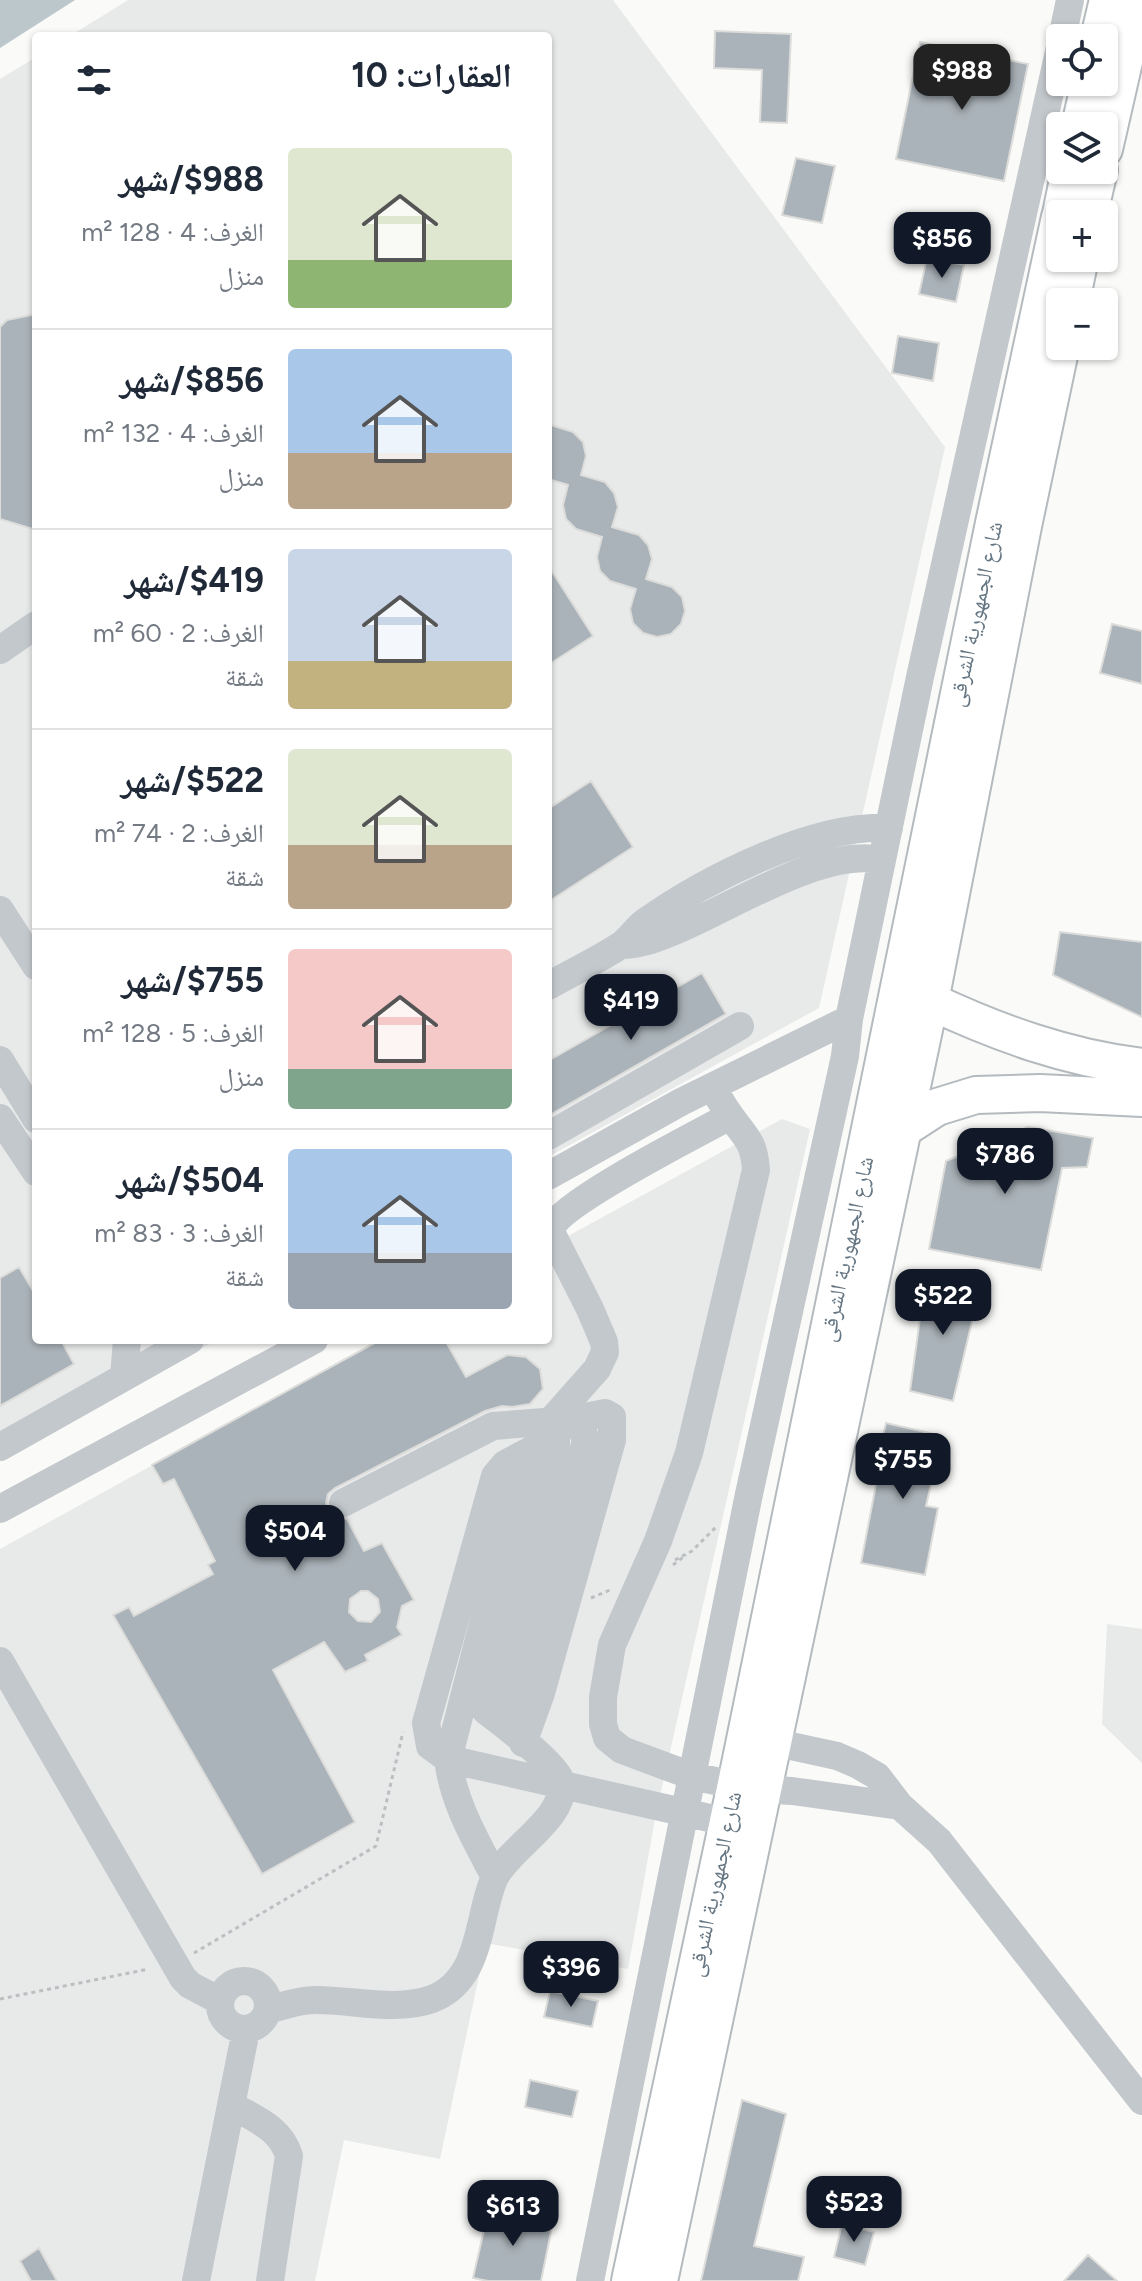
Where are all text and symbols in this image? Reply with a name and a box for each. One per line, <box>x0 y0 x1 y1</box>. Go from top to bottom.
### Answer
map controls <box>1046 24 1118 360</box>
button: locate <box>1046 24 1118 96</box>
pin: $988 <box>915 44 1009 112</box>
text: $988 <box>931 54 993 86</box>
text: العقارات: 10 <box>351 55 512 96</box>
icon: filters <box>72 58 116 102</box>
button: layers <box>1046 112 1118 184</box>
text: $988/شهر <box>118 159 264 200</box>
icon: home <box>352 180 448 276</box>
button: + <box>1046 200 1118 272</box>
pin: $856 <box>895 212 989 280</box>
text: الغرف: 4 · 128 m² <box>81 216 264 248</box>
text: $856 <box>912 222 972 254</box>
text: منزل <box>219 260 264 292</box>
button: − <box>1046 288 1118 360</box>
text: $856/شهر <box>119 360 264 401</box>
icon: home <box>352 381 448 477</box>
text: الغرف: 4 · 132 m² <box>83 417 264 449</box>
text: منزل <box>219 461 264 493</box>
street label: شارع الجمهورية الشرقى <box>943 519 1008 709</box>
text: $419/شهر <box>124 560 264 601</box>
icon: home <box>352 581 448 677</box>
text: الغرف: 2 · 60 m² <box>93 617 264 649</box>
text: شقة <box>225 661 264 693</box>
text: $522/شهر <box>121 760 264 801</box>
icon: home <box>352 781 448 877</box>
text: الغرف: 2 · 74 m² <box>94 817 264 849</box>
text: شقة <box>225 861 264 893</box>
text: $755/شهر <box>121 960 264 1001</box>
pin: $419 <box>584 974 678 1042</box>
icon: home <box>352 981 448 1077</box>
text: $419 <box>603 984 659 1016</box>
text: الغرف: 5 · 128 m² <box>82 1017 264 1049</box>
text: منزل <box>219 1061 264 1093</box>
pin: $786 <box>958 1128 1052 1196</box>
text: $786 <box>975 1138 1035 1170</box>
street label: شارع الجمهورية الشرقى <box>814 1154 879 1344</box>
text: $504/شهر <box>116 1160 264 1201</box>
icon: home <box>352 1181 448 1277</box>
text: الغرف: 3 · 83 m² <box>94 1217 264 1249</box>
text: شقة <box>225 1261 264 1293</box>
pin: $522 <box>896 1269 990 1337</box>
text: $522 <box>913 1279 973 1311</box>
pin: $755 <box>856 1433 950 1501</box>
text: $755 <box>873 1443 933 1475</box>
pin: $504 <box>248 1505 342 1573</box>
text: $504 <box>264 1515 326 1547</box>
street label: شارع الجمهورية الشرقى <box>682 1789 747 1979</box>
pin: $396 <box>524 1941 618 2009</box>
text: $396 <box>541 1951 601 1983</box>
pin: $523 <box>807 2176 901 2244</box>
pin: $613 <box>466 2180 560 2248</box>
text: $523 <box>824 2186 884 2218</box>
text: $613 <box>486 2190 540 2222</box>

